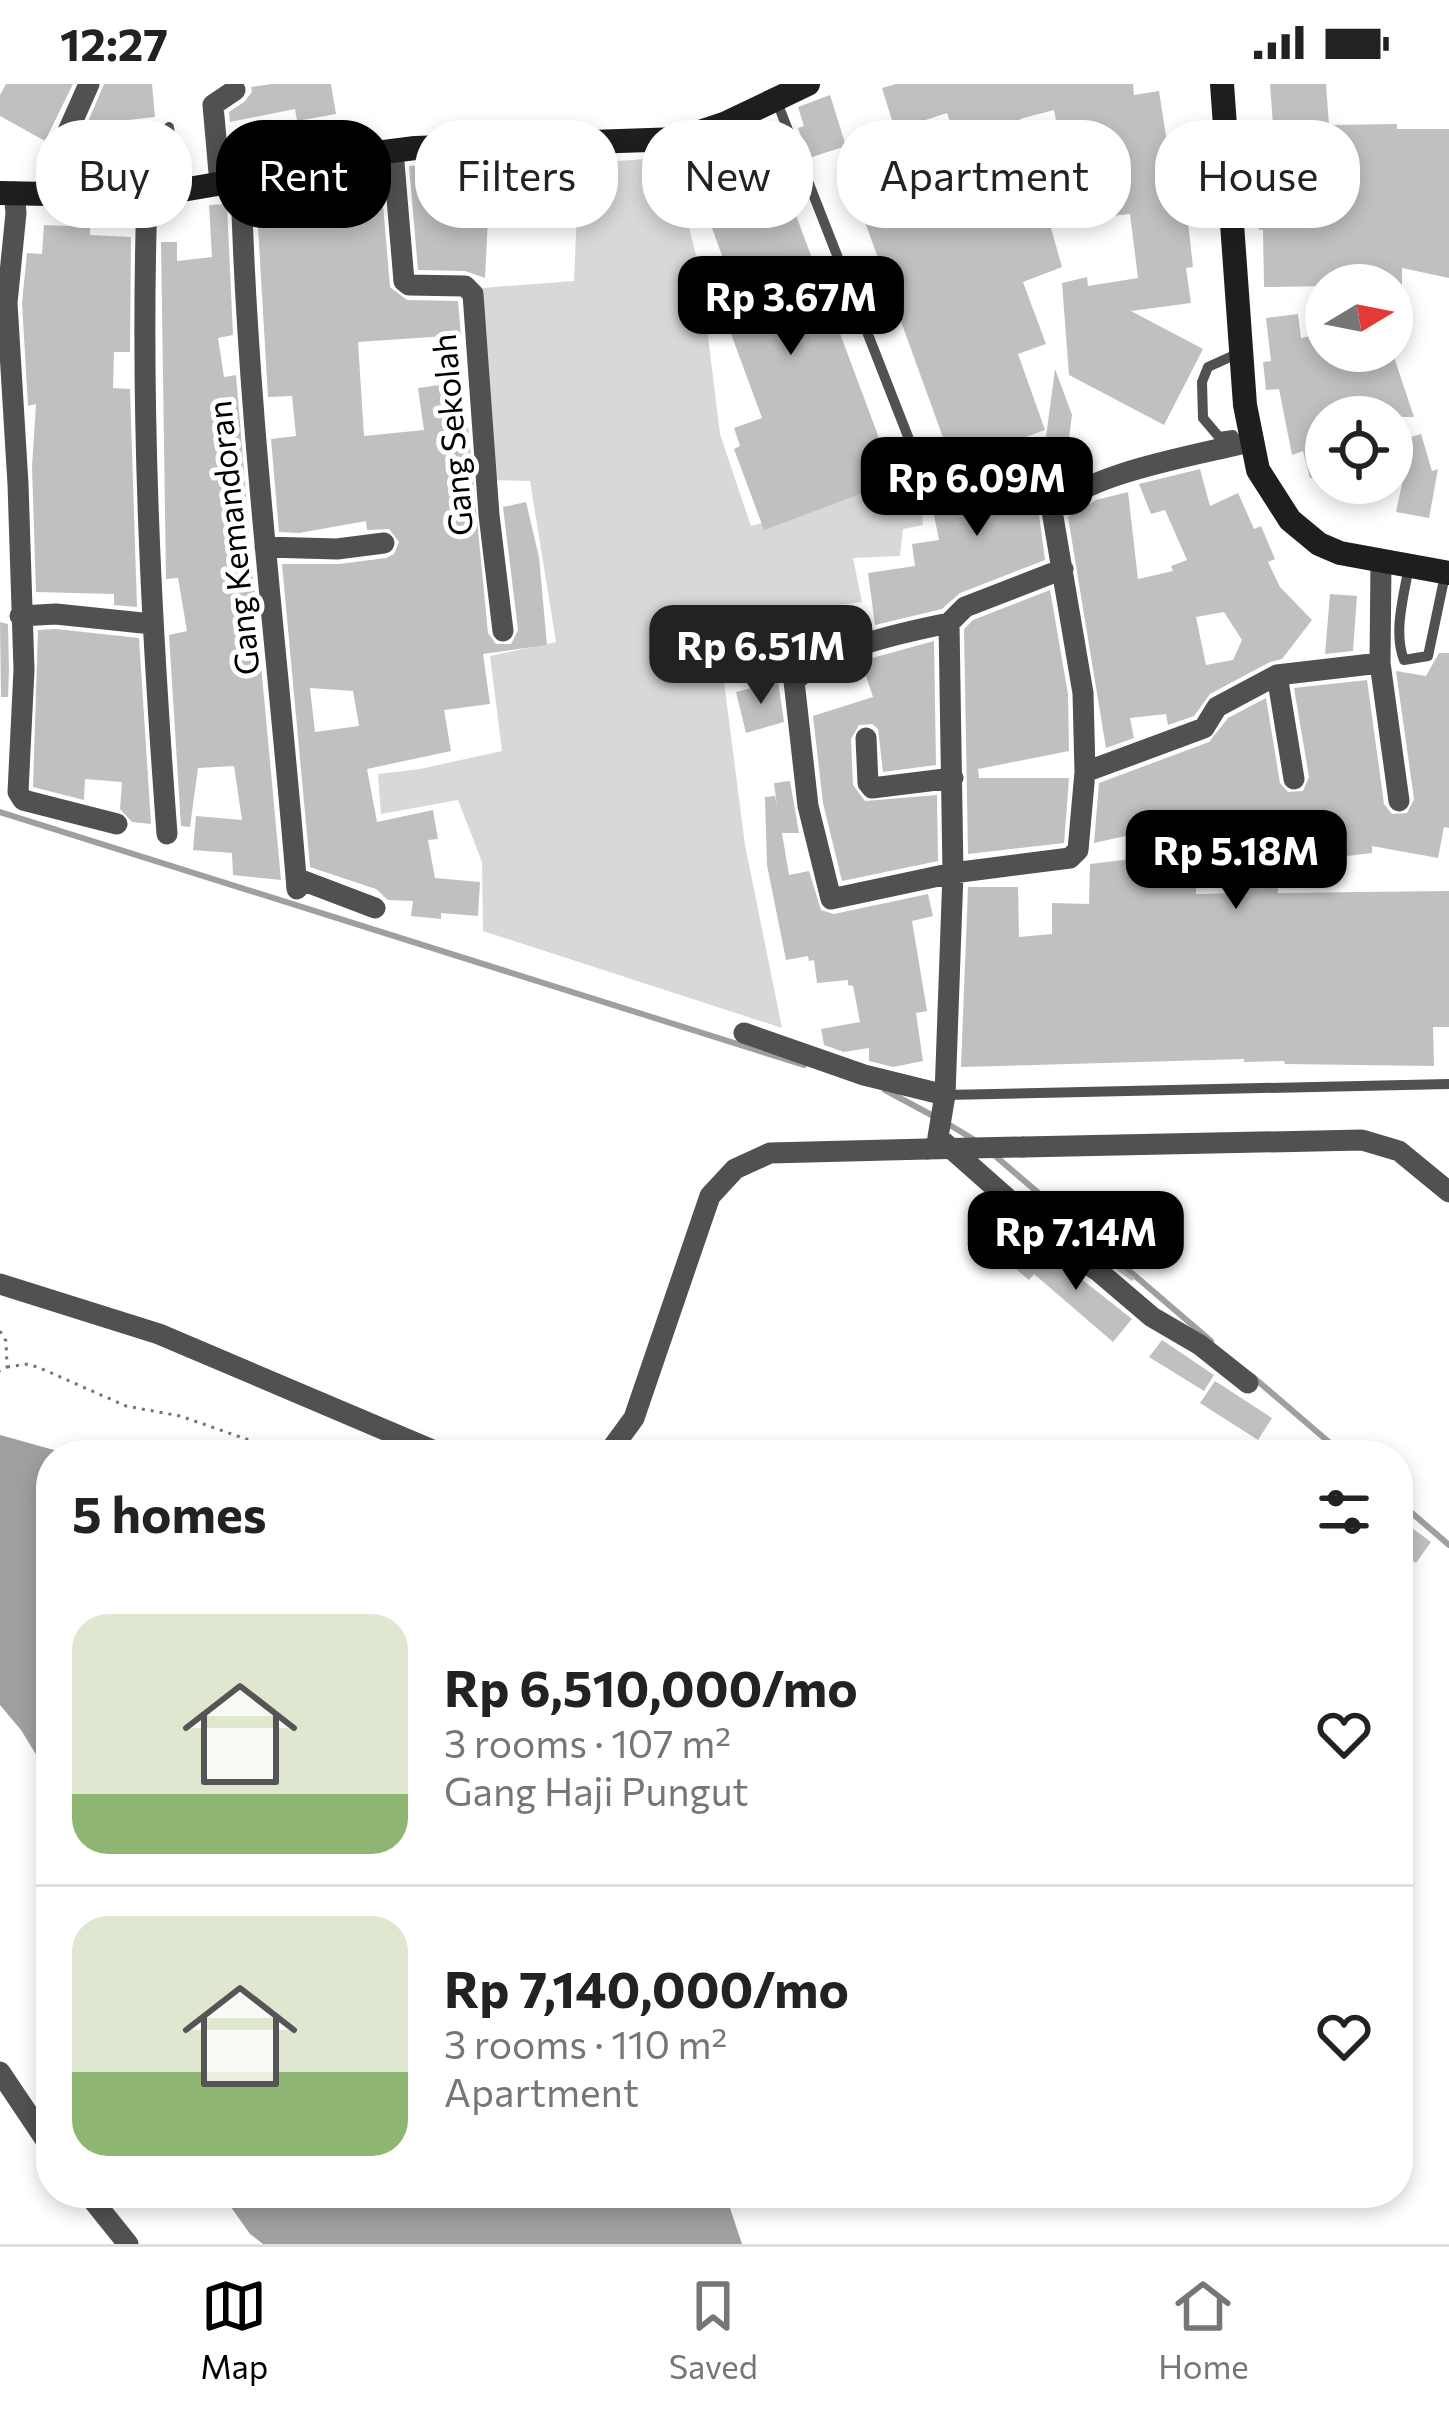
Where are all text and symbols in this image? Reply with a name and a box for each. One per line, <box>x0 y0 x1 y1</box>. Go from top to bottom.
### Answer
text: 12:27 <box>60 15 168 70</box>
chip: Buy <box>36 120 192 228</box>
chip: Rent <box>216 120 391 228</box>
chip: Filters <box>415 120 618 228</box>
chip: New <box>642 120 813 228</box>
chip: Apartment <box>837 120 1131 228</box>
chip: House <box>1155 120 1360 228</box>
pin: Rp 3.67M <box>667 256 915 358</box>
north arrow <box>1305 264 1413 372</box>
map controls <box>1305 264 1413 504</box>
text: Rp 3.67M <box>705 271 877 319</box>
street label: Gang Sekolah <box>422 332 480 538</box>
button: locate <box>1305 396 1413 504</box>
street label: Gang Kemandoran <box>197 399 267 677</box>
pin: Rp 6.09M <box>853 437 1101 539</box>
text: Rp 6.09M <box>888 452 1066 500</box>
pin: Rp 6.51M <box>637 605 885 707</box>
text: Rp 6.51M <box>676 620 846 668</box>
pin: Rp 5.18M <box>1112 810 1360 912</box>
text: Rp 5.18M <box>1153 825 1319 873</box>
pin: Rp 7.14M <box>952 1191 1200 1293</box>
text: Rp 7.14M <box>995 1206 1157 1254</box>
icon: filters <box>1311 1479 1377 1545</box>
text: 5 homes <box>72 1481 267 1544</box>
text: Rp 6,510,000/mo <box>444 1655 858 1718</box>
icon: home <box>168 1662 312 1806</box>
icon: heart <box>1311 1701 1377 1767</box>
text: 3 rooms · 107 m² <box>444 1718 731 1766</box>
text: Gang Haji Pungut <box>444 1766 749 1814</box>
text: Rp 7,140,000/mo <box>444 1956 849 2019</box>
icon: home <box>168 1964 312 2108</box>
icon: heart <box>1311 2003 1377 2069</box>
text: 3 rooms · 110 m² <box>444 2019 727 2067</box>
text: Apartment <box>444 2067 639 2115</box>
tab: Map <box>200 2273 268 2386</box>
tab: Saved <box>669 2273 758 2386</box>
tab: Home <box>1158 2273 1249 2386</box>

